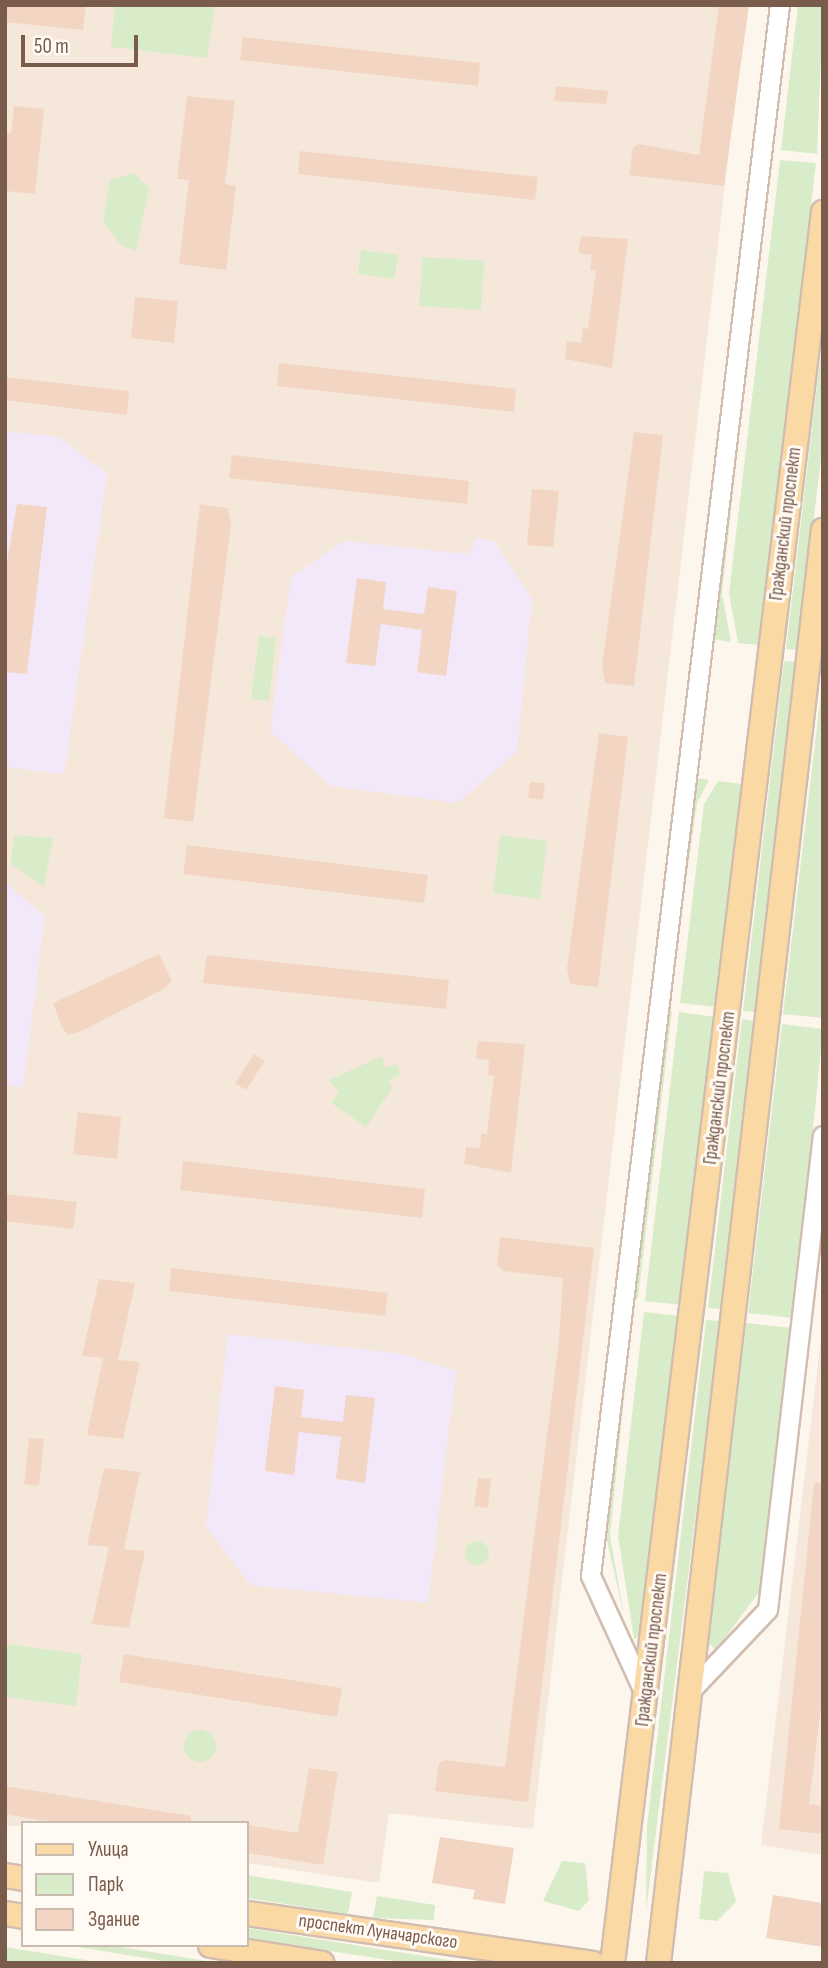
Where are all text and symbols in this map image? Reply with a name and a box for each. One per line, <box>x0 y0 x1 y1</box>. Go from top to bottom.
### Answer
scale bar <box>24 21 142 65</box>
text: 50 m <box>34 34 69 59</box>
street label: Гражданский проспект <box>765 446 807 602</box>
street label: Гражданский проспект <box>699 1010 741 1166</box>
street label: Гражданский проспект <box>631 1572 673 1728</box>
legend <box>21 1821 248 1947</box>
text: Улица <box>88 1837 129 1862</box>
text: Парк <box>88 1872 123 1897</box>
text: Здание <box>88 1907 140 1932</box>
street label: проспект Луначарского <box>297 1910 459 1954</box>

